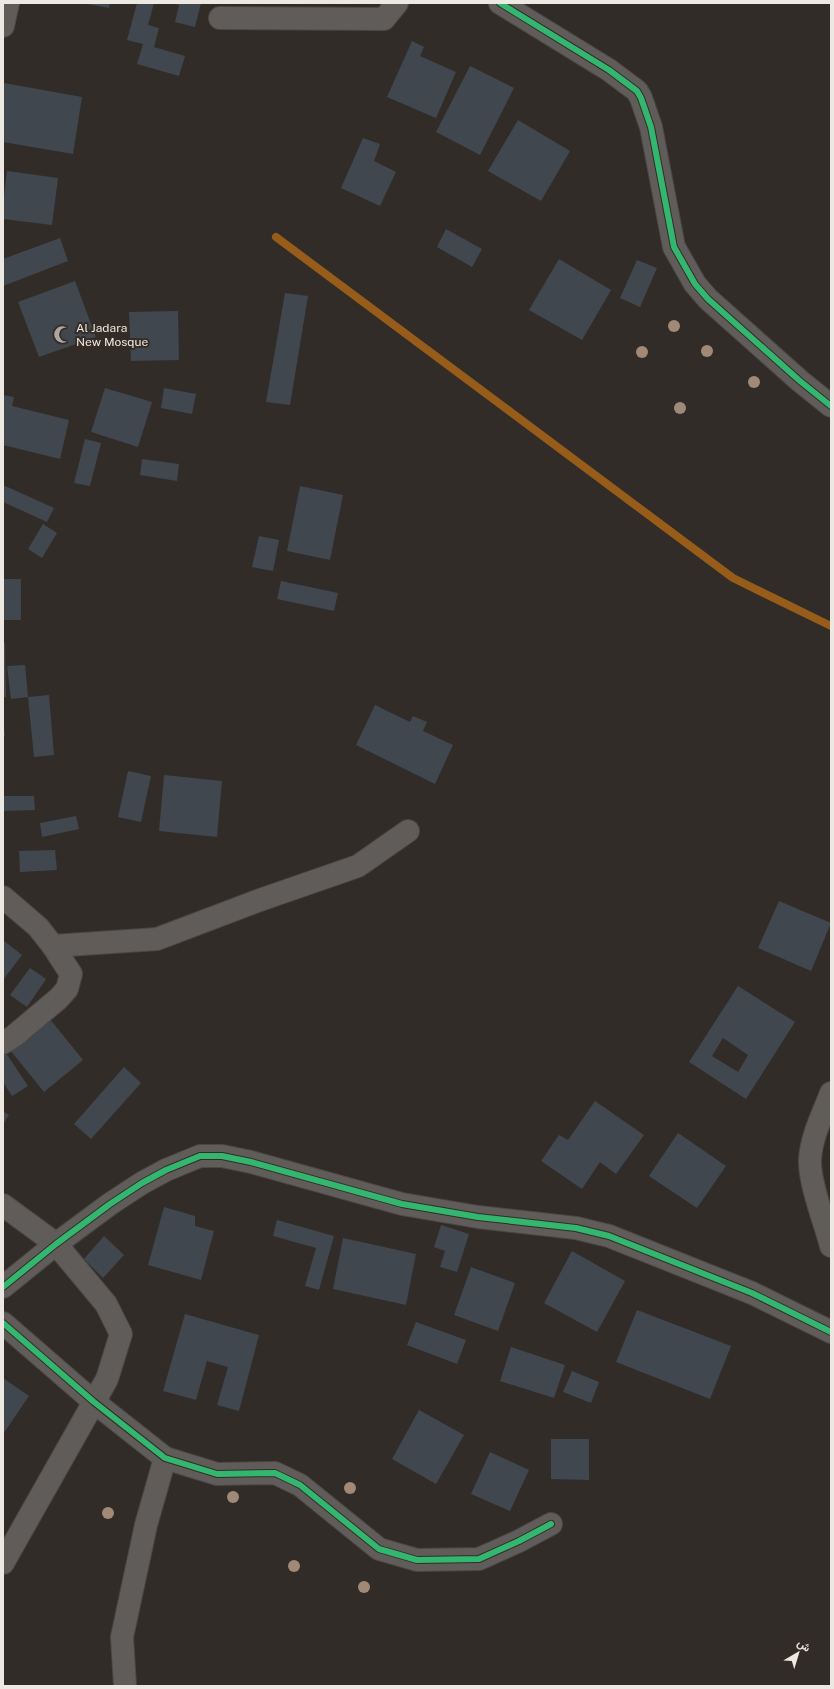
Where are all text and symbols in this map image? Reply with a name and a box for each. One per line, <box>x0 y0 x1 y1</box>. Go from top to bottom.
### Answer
place label: Al Jadara New Mosque <box>76 321 148 349</box>
mosque icon: Al Jadara New Mosque <box>53 325 73 345</box>
north arrow <box>778 1633 818 1673</box>
text: ش <box>795 1636 813 1655</box>

